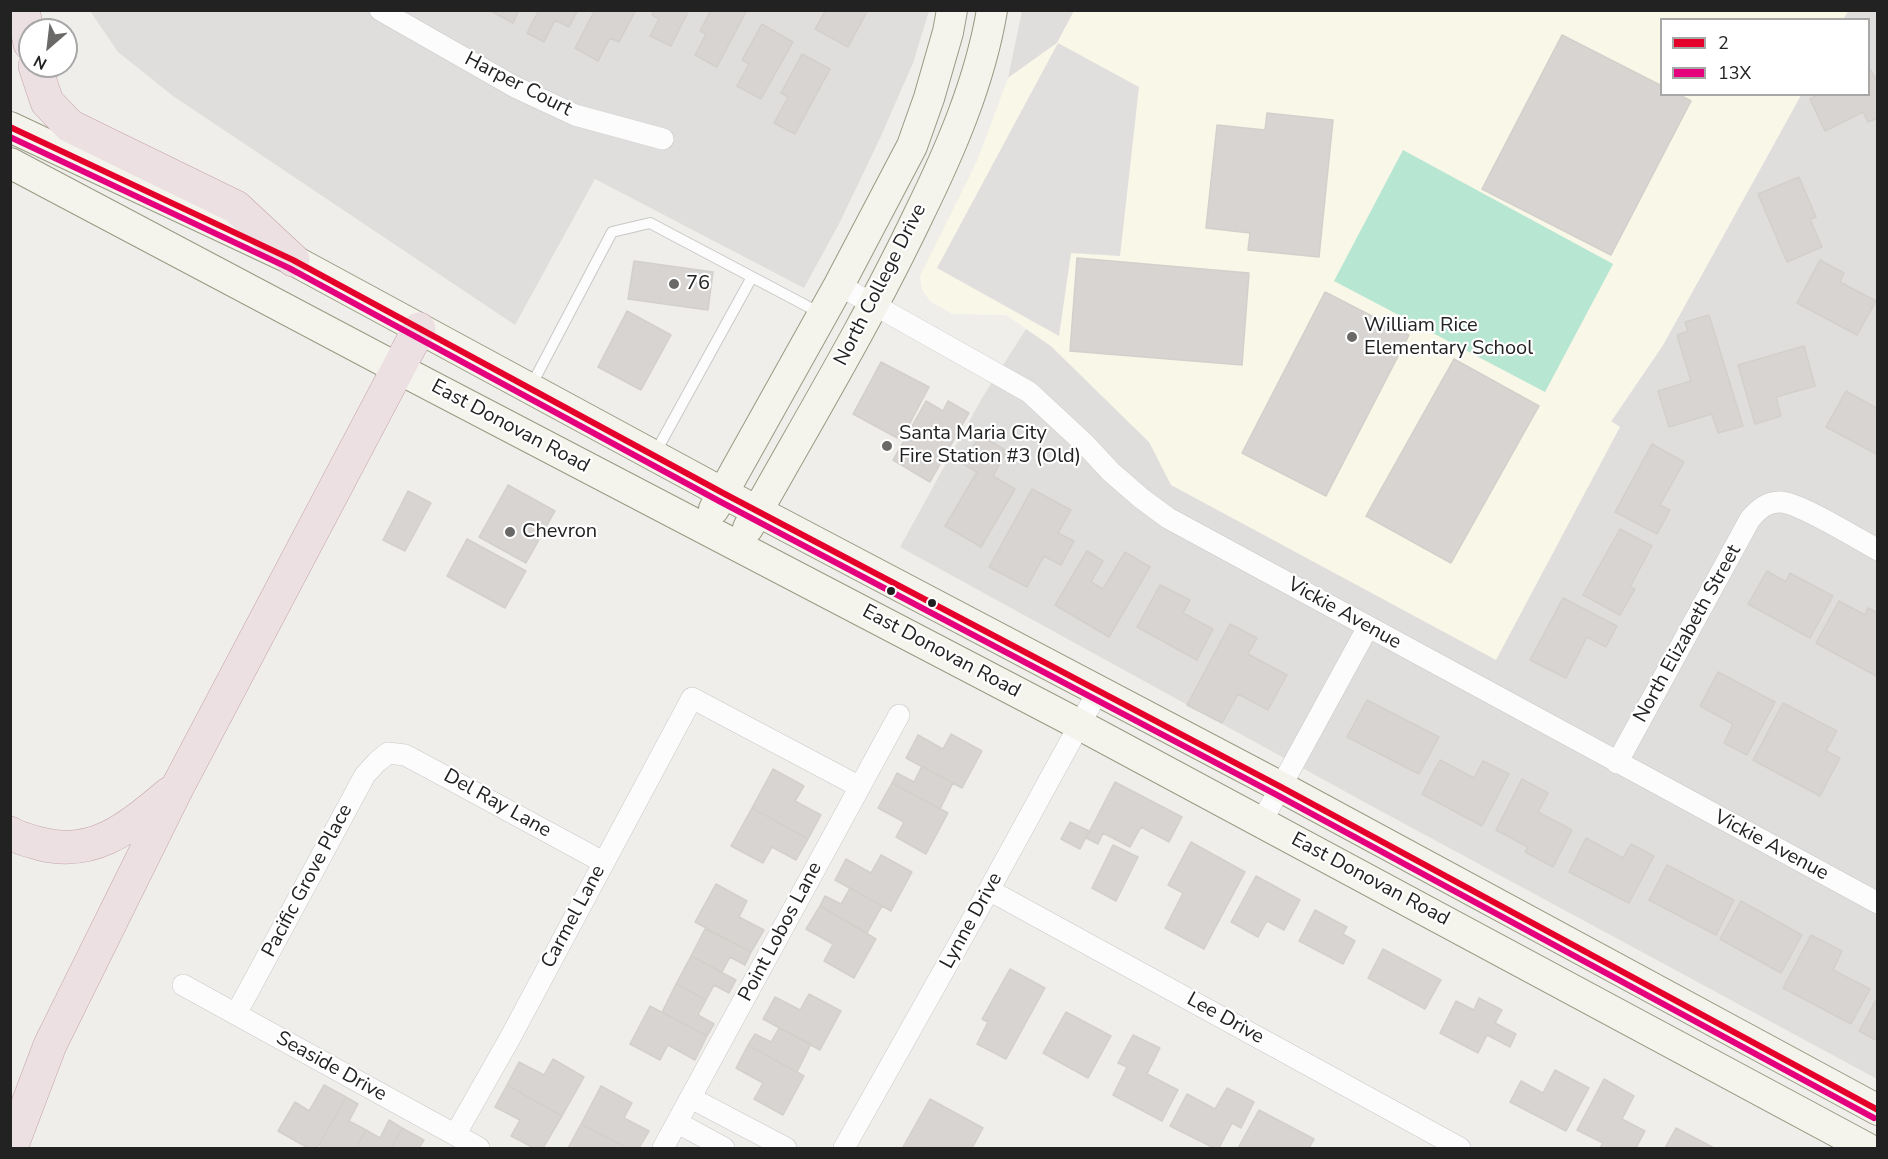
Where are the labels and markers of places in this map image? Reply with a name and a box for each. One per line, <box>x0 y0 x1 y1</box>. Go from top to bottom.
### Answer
place label: 76 <box>686 272 710 296</box>
marker: 76 <box>667 277 681 291</box>
place label: William Rice Elementary School <box>1364 314 1533 361</box>
marker: William Rice Elementary School <box>1345 330 1359 344</box>
place label: Santa Maria City Fire Station #3 (Old) <box>899 422 1081 469</box>
marker: Santa Maria City Fire Station #3 (Old) <box>880 439 894 453</box>
place label: Chevron <box>522 520 597 544</box>
marker: Chevron <box>503 525 517 539</box>
unlabelled marker <box>885 585 897 597</box>
unlabelled marker <box>926 597 938 609</box>

